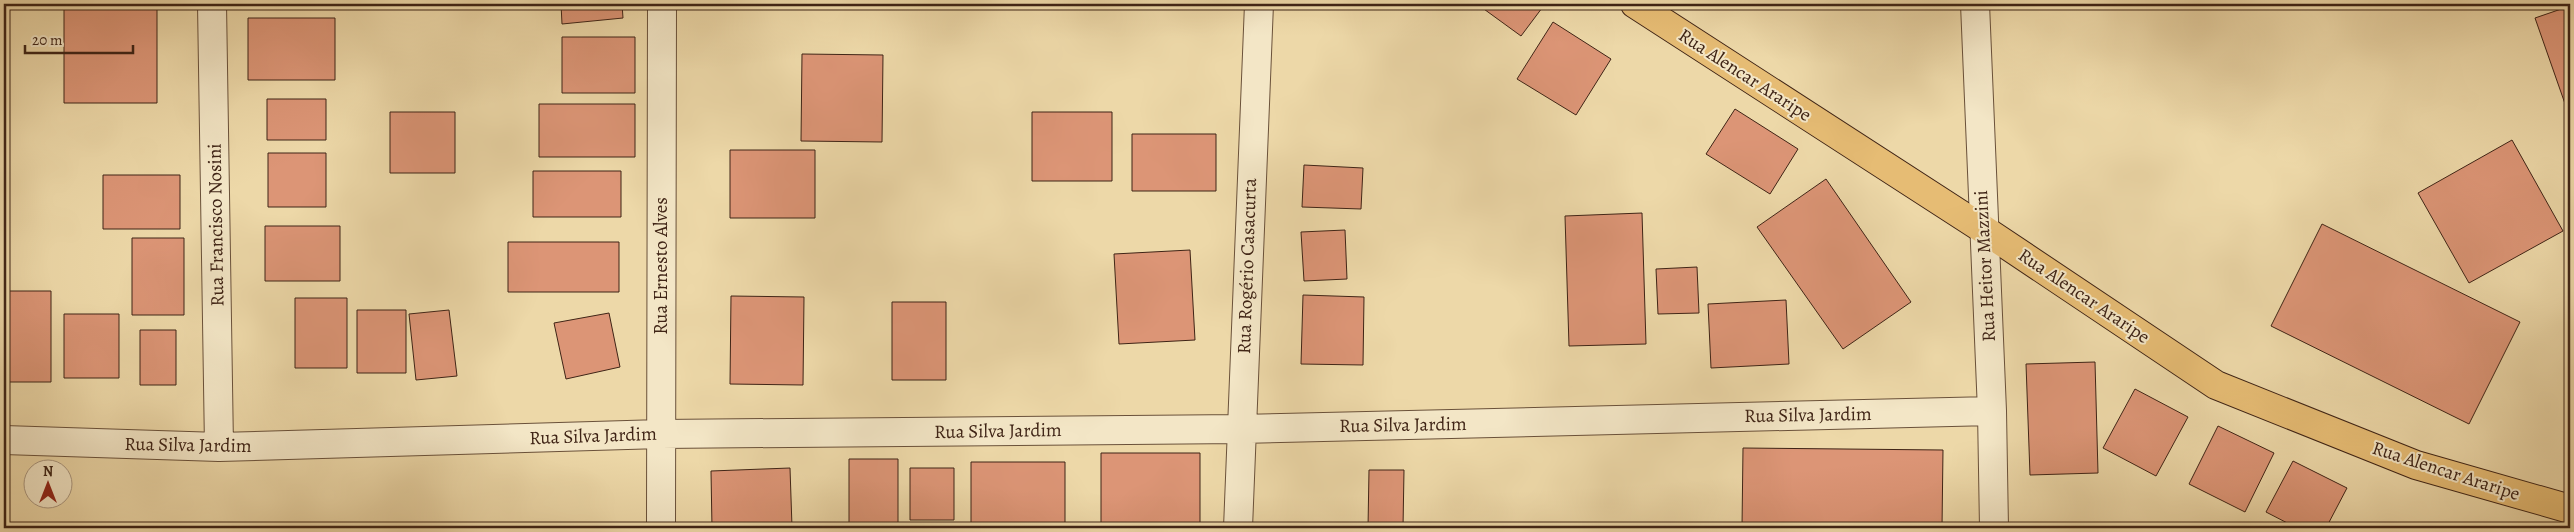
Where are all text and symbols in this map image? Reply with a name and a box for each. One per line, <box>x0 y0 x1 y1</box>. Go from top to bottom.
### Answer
scale bar <box>25 22 132 54</box>
street label: Rua Alencar Araripe <box>1673 22 1817 128</box>
text: 20 m <box>32 30 63 50</box>
street label: Rua Francisco Nosini <box>202 143 230 307</box>
street label: Rua Rogério Casacurta <box>1231 177 1263 355</box>
street label: Rua Heitor Mazzini <box>1968 189 2002 343</box>
street label: Rua Ernesto Alves <box>648 197 674 335</box>
street label: Rua Alencar Araripe <box>2013 242 2155 350</box>
street label: Rua Silva Jardim <box>1744 401 1872 429</box>
street label: Rua Silva Jardim <box>1339 411 1467 439</box>
street label: Rua Silva Jardim <box>934 417 1062 445</box>
street label: Rua Silva Jardim <box>529 421 657 451</box>
street label: Rua Silva Jardim <box>124 431 252 459</box>
street label: Rua Alencar Araripe <box>2369 435 2523 507</box>
north arrow <box>22 460 72 510</box>
text: N <box>43 462 53 481</box>

